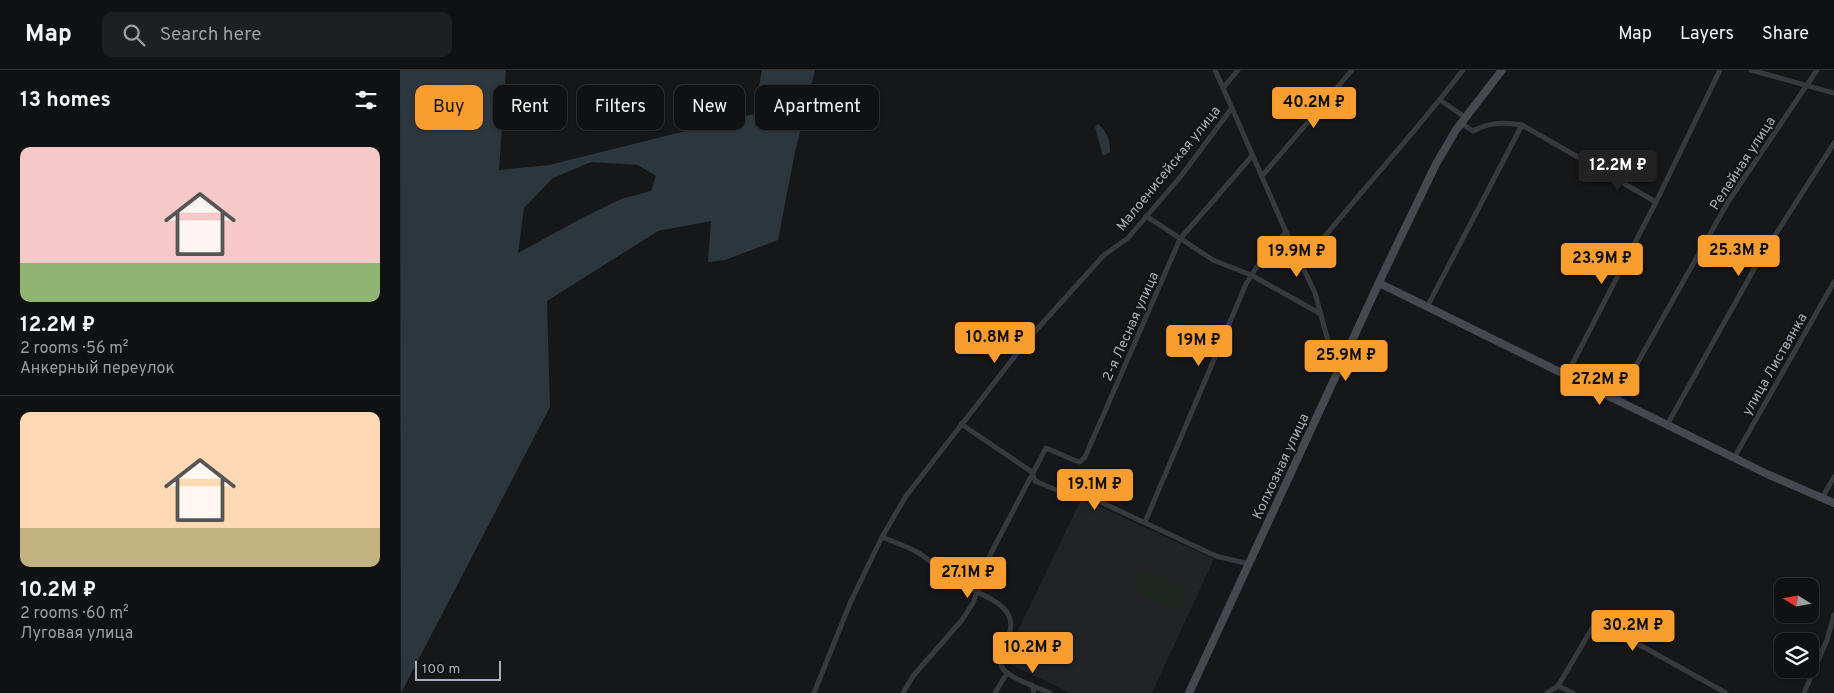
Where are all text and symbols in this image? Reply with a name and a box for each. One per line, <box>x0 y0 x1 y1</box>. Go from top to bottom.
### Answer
search box <box>102 12 452 57</box>
text: Map <box>25 20 72 50</box>
icon: search <box>120 21 148 49</box>
text: Search here <box>160 23 261 47</box>
text: Map <box>1618 23 1652 46</box>
text: Layers <box>1680 23 1734 46</box>
text: Share <box>1762 23 1809 46</box>
chip: Buy <box>415 85 483 130</box>
chip: Rent <box>493 85 567 130</box>
chip: Filters <box>577 85 664 130</box>
chip: New <box>674 85 745 130</box>
chip: Apartment <box>755 85 879 130</box>
icon: filters <box>352 86 380 114</box>
text: 13 homes <box>20 87 111 114</box>
pin: 40.2M ₽ <box>1268 87 1360 129</box>
text: 40.2M ₽ <box>1283 93 1345 113</box>
street label: Малоенисейская улица <box>1113 103 1225 235</box>
street label: Релейная улица <box>1707 114 1780 214</box>
pin: 12.2M ₽ <box>1572 150 1664 192</box>
text: 12.2M ₽ <box>1589 156 1647 176</box>
icon: home <box>155 179 245 269</box>
pin: 25.3M ₽ <box>1693 234 1785 277</box>
pin: 19.9M ₽ <box>1251 236 1343 278</box>
text: 25.3M ₽ <box>1709 241 1769 261</box>
text: 19.9M ₽ <box>1268 242 1326 262</box>
pin: 23.9M ₽ <box>1556 242 1648 285</box>
text: 23.9M ₽ <box>1572 249 1632 269</box>
street label: 2-я Лесная улица <box>1100 269 1163 384</box>
street label: улица Листвянка <box>1739 310 1812 419</box>
text: 12.2M ₽ <box>20 312 95 339</box>
pin: 10.8M ₽ <box>949 322 1041 364</box>
pin: 19M ₽ <box>1164 324 1234 367</box>
text: 10.8M ₽ <box>966 328 1024 348</box>
text: 19M ₽ <box>1177 331 1221 351</box>
text: 2 rooms · 56 m² <box>20 339 129 359</box>
pin: 25.9M ₽ <box>1300 340 1392 382</box>
text: 25.9M ₽ <box>1316 346 1376 366</box>
text: Анкерный переулок <box>20 359 175 379</box>
pin: 27.2M ₽ <box>1554 364 1646 406</box>
text: 27.2M ₽ <box>1571 370 1629 390</box>
street label: Колхозная улица <box>1249 411 1313 522</box>
icon: home <box>155 445 245 535</box>
pin: 19.1M ₽ <box>1049 468 1141 511</box>
text: 19.1M ₽ <box>1068 475 1122 495</box>
pin: 27.1M ₽ <box>922 556 1014 599</box>
text: 27.1M ₽ <box>941 563 995 583</box>
text: 10.2M ₽ <box>20 577 96 604</box>
north arrow <box>1774 578 1819 622</box>
map controls <box>1774 578 1819 678</box>
text: 2 rooms · 60 m² <box>20 604 129 624</box>
pin: 30.2M ₽ <box>1587 610 1679 652</box>
text: 30.2M ₽ <box>1602 616 1664 636</box>
text: Луговая улица <box>20 624 133 644</box>
pin: 10.2M ₽ <box>987 632 1079 674</box>
button: layers <box>1774 633 1819 678</box>
text: 10.2M ₽ <box>1004 638 1062 658</box>
scale bar <box>415 658 501 681</box>
text: 100 m <box>422 661 460 678</box>

